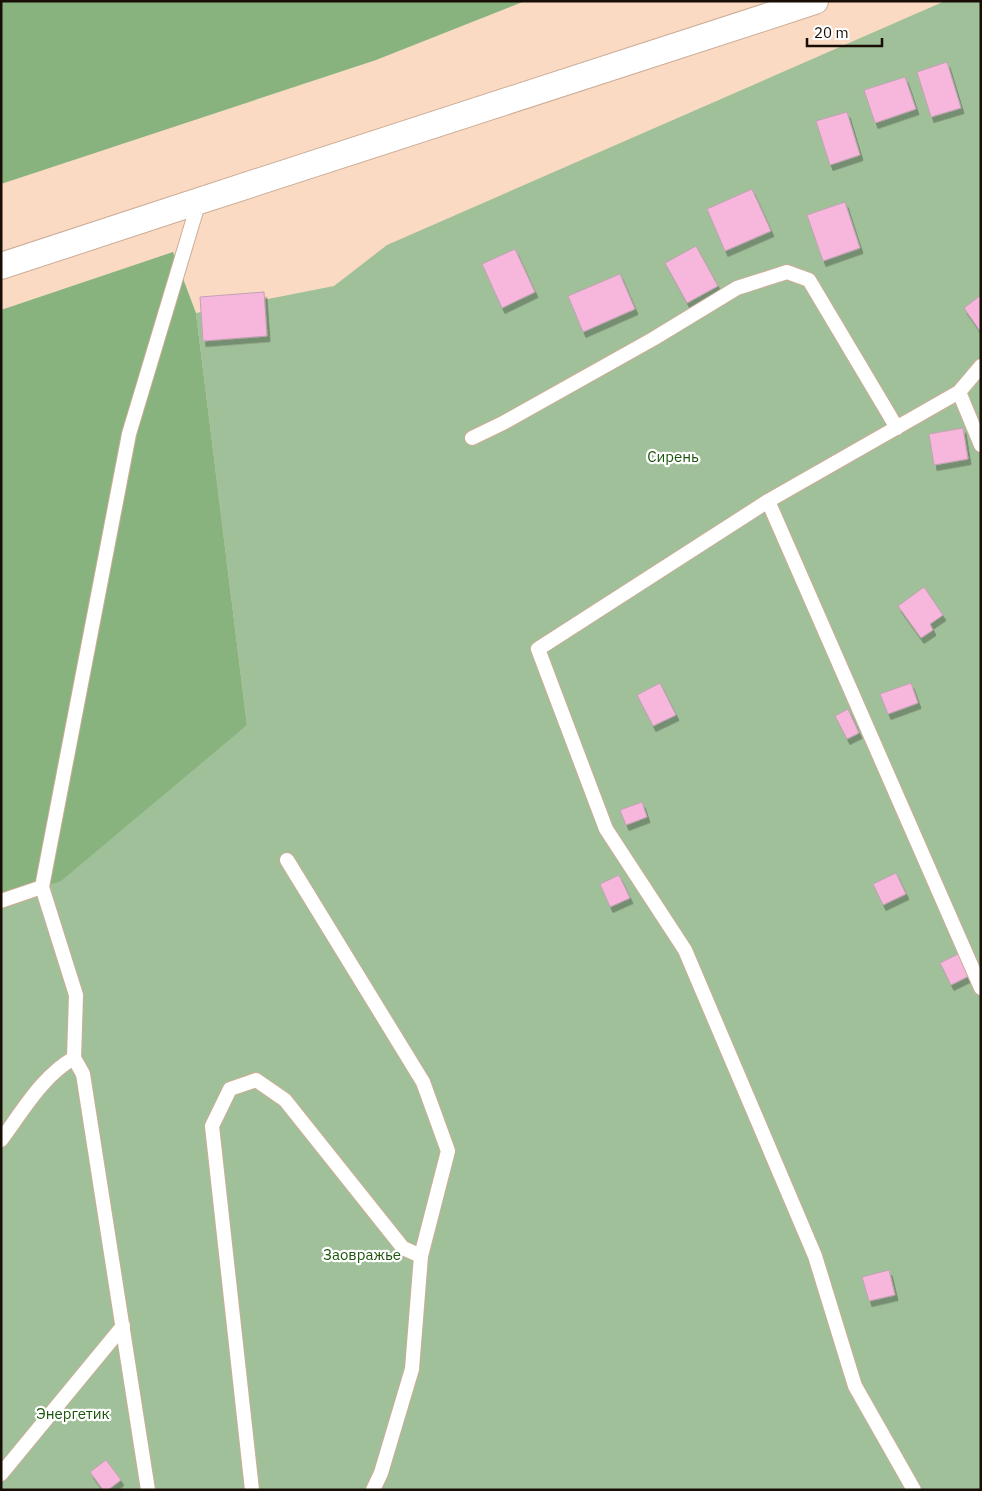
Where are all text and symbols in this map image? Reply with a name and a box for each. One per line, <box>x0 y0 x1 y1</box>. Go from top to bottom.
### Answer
scale bar <box>807 15 882 47</box>
text: 20 m <box>814 23 849 42</box>
park label: Сирень <box>647 447 699 466</box>
park label: Заовражье <box>323 1245 401 1264</box>
park label: Энергетик <box>36 1404 110 1423</box>

